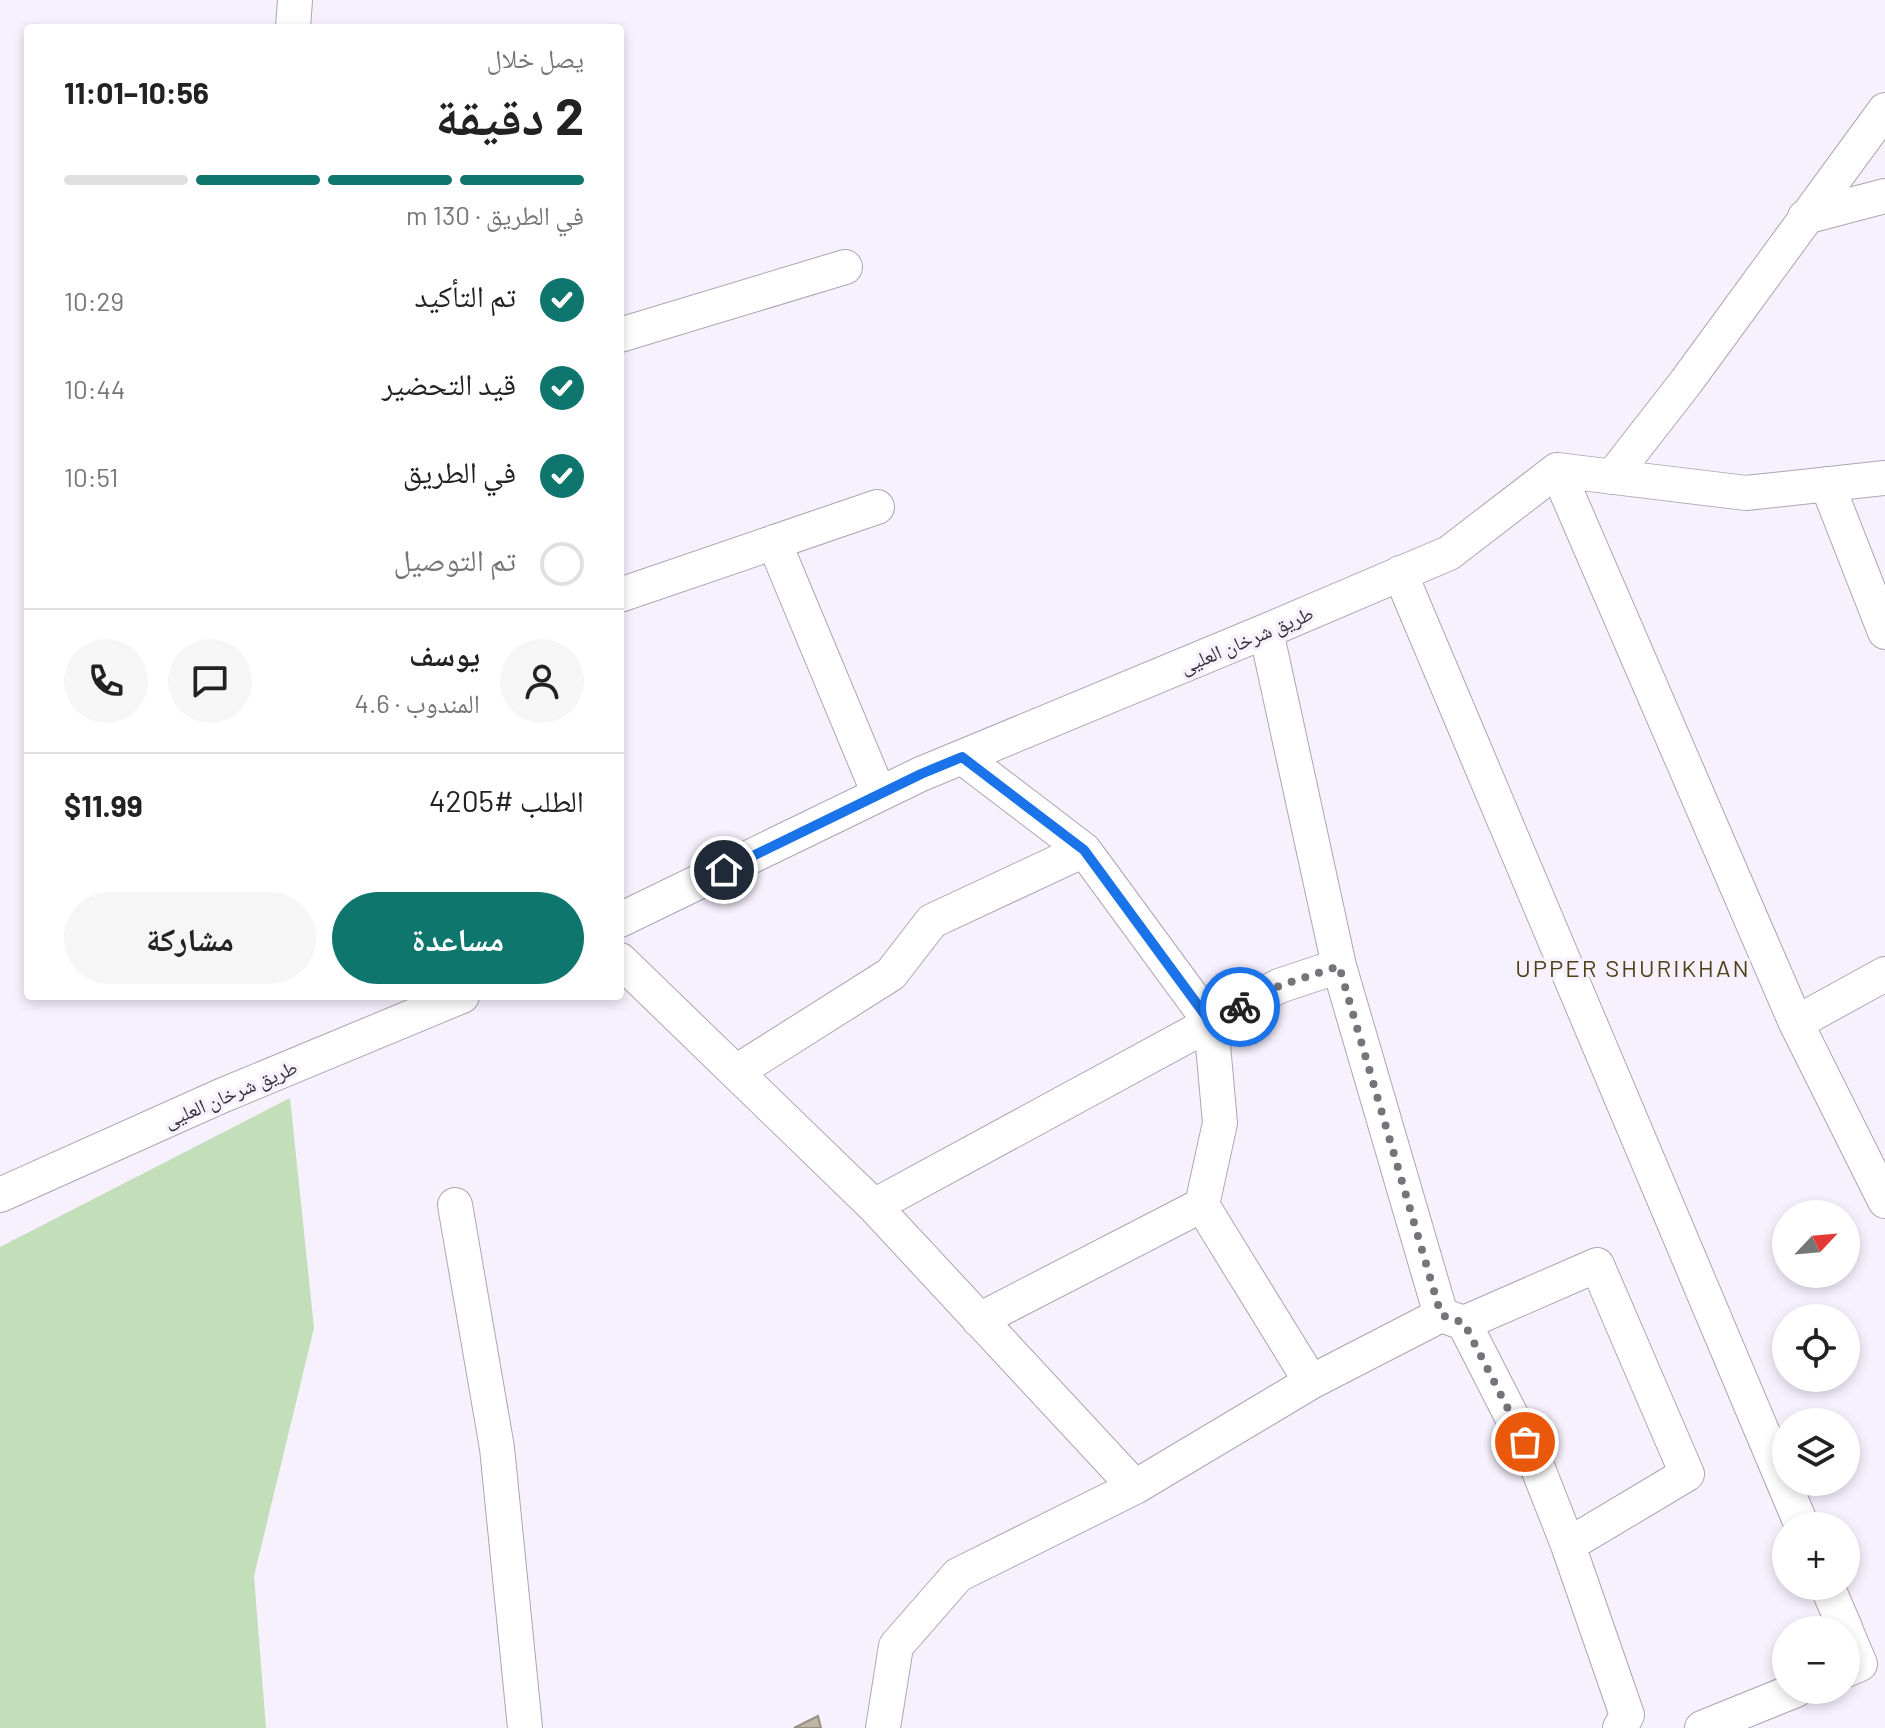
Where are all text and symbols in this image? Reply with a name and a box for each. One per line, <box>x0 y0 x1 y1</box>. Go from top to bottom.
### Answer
text: يصل خلال <box>486 42 584 73</box>
text: 10:56–11:01 <box>64 74 209 110</box>
text: 2 دقيقة <box>435 83 584 145</box>
text: في الطريق · 130 m <box>406 199 584 230</box>
text: تم التأكيد <box>415 277 516 313</box>
icon: check <box>540 278 584 322</box>
text: 10:29 <box>64 285 124 316</box>
text: قيد التحضير <box>382 365 516 401</box>
icon: check <box>540 366 584 410</box>
text: 10:44 <box>64 373 125 404</box>
text: في الطريق <box>403 453 516 489</box>
icon: check <box>540 454 584 498</box>
text: 10:51 <box>64 461 118 492</box>
text: تم التوصيل <box>393 541 516 577</box>
street label: طريق شرخان العليى <box>1176 600 1317 679</box>
text: يوسف <box>409 636 480 672</box>
button: phone <box>64 639 148 723</box>
button: chat <box>168 639 252 723</box>
button: person <box>500 639 584 723</box>
text: المندوب · 4.6 <box>355 687 480 718</box>
text: الطلب #4205 <box>429 782 584 818</box>
text: $11.99 <box>64 787 143 823</box>
pin <box>690 836 758 904</box>
icon: home <box>702 848 746 892</box>
button: مشاركة <box>64 892 316 984</box>
button: مساعدة <box>332 892 584 984</box>
district label: UPPER SHURIKHAN <box>1515 953 1751 982</box>
courier <box>1200 967 1280 1047</box>
icon: bike <box>1218 985 1262 1029</box>
street label: طريق شرخان العليى <box>160 1054 301 1133</box>
north arrow <box>1772 1200 1860 1288</box>
map controls <box>1772 1200 1860 1704</box>
button: locate <box>1772 1304 1860 1392</box>
pin <box>1491 1408 1559 1476</box>
button: layers <box>1772 1408 1860 1496</box>
icon: bag <box>1503 1420 1547 1464</box>
button: + <box>1772 1512 1860 1600</box>
button: − <box>1772 1616 1860 1704</box>

